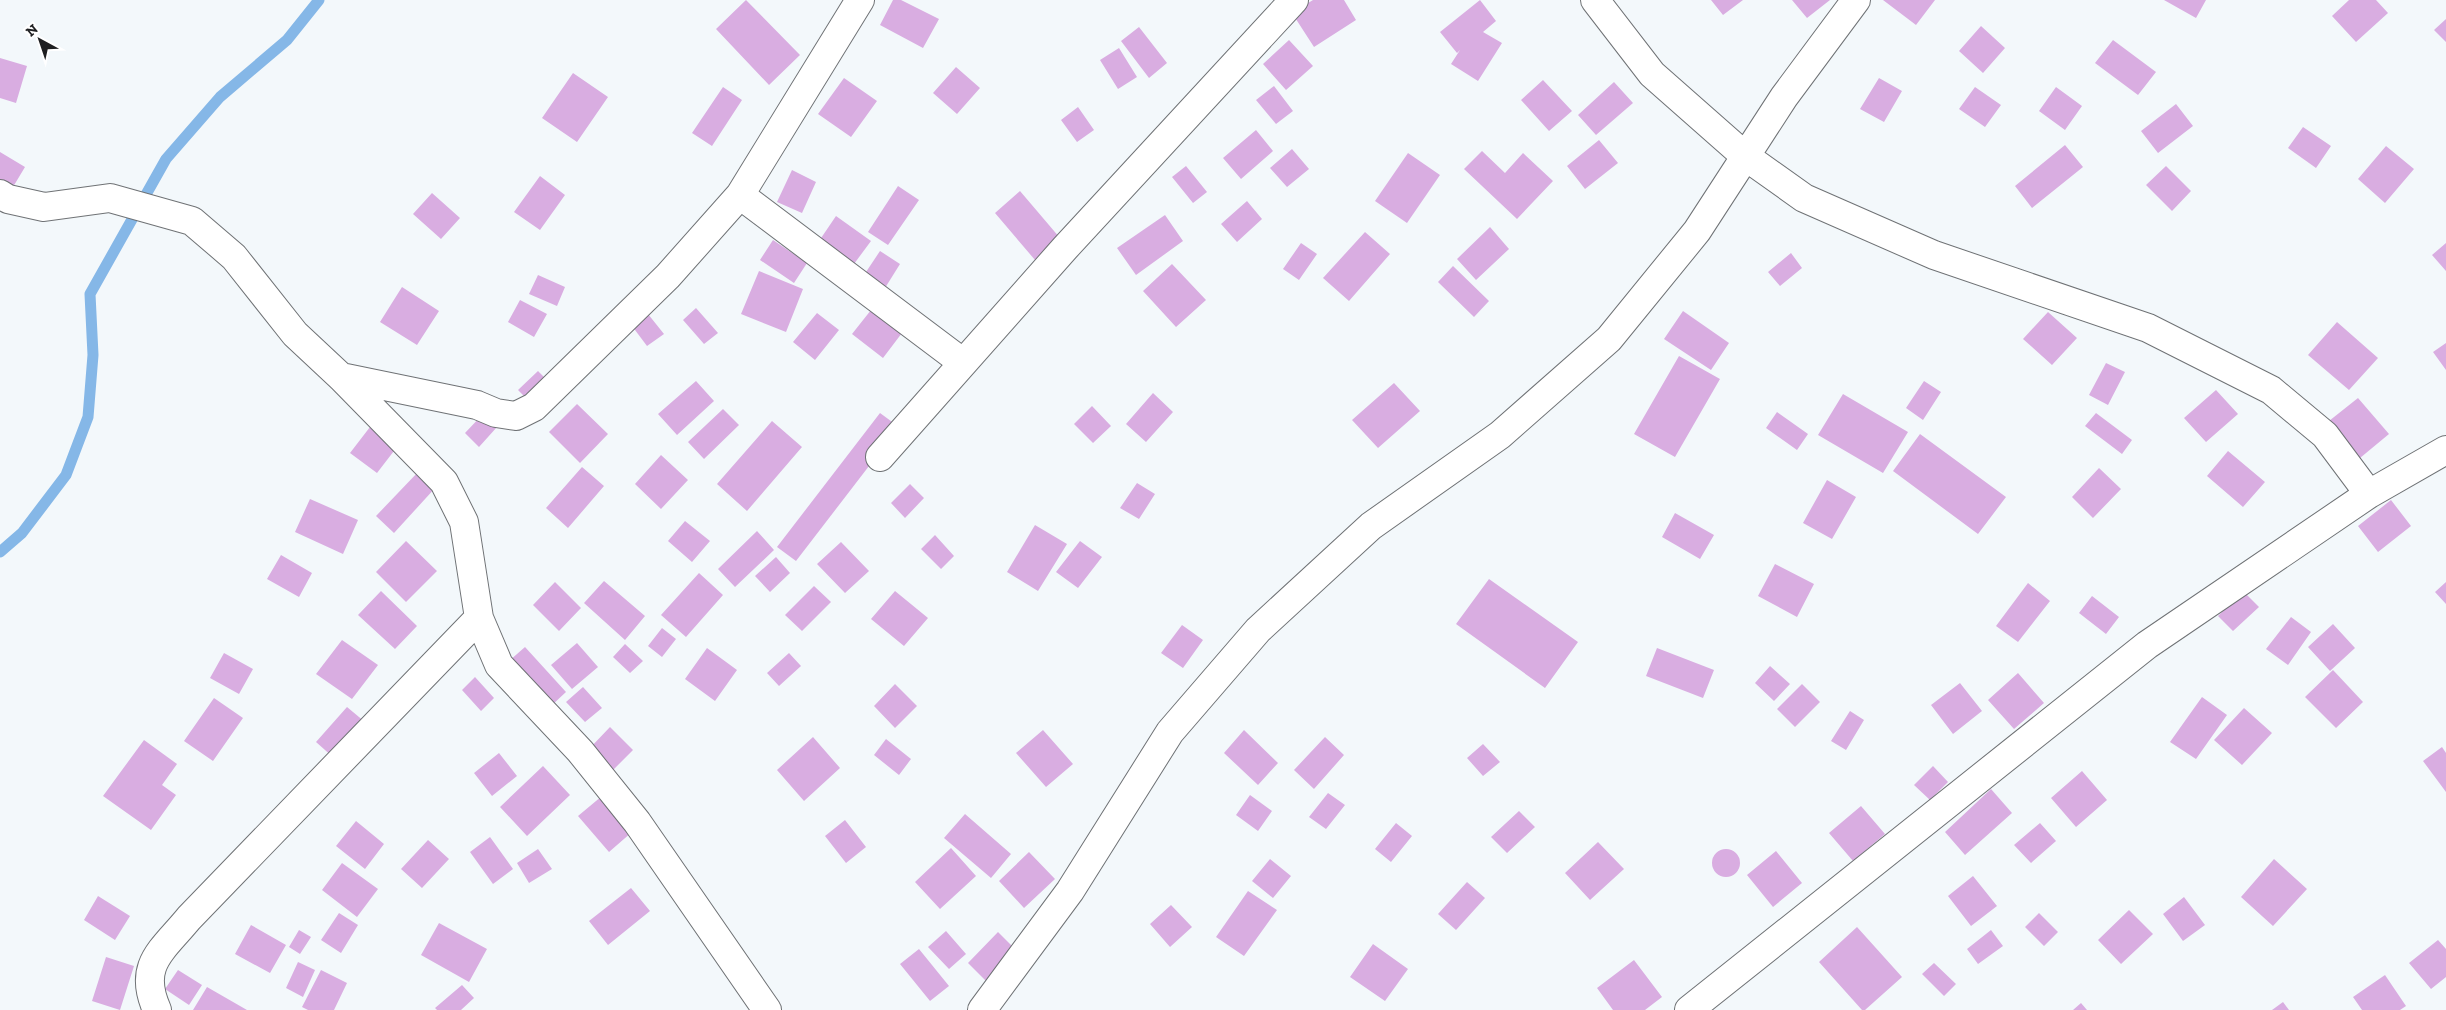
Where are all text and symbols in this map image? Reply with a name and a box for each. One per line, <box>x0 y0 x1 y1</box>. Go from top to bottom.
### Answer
north arrow <box>15 15 65 65</box>
text: N <box>22 20 42 40</box>

